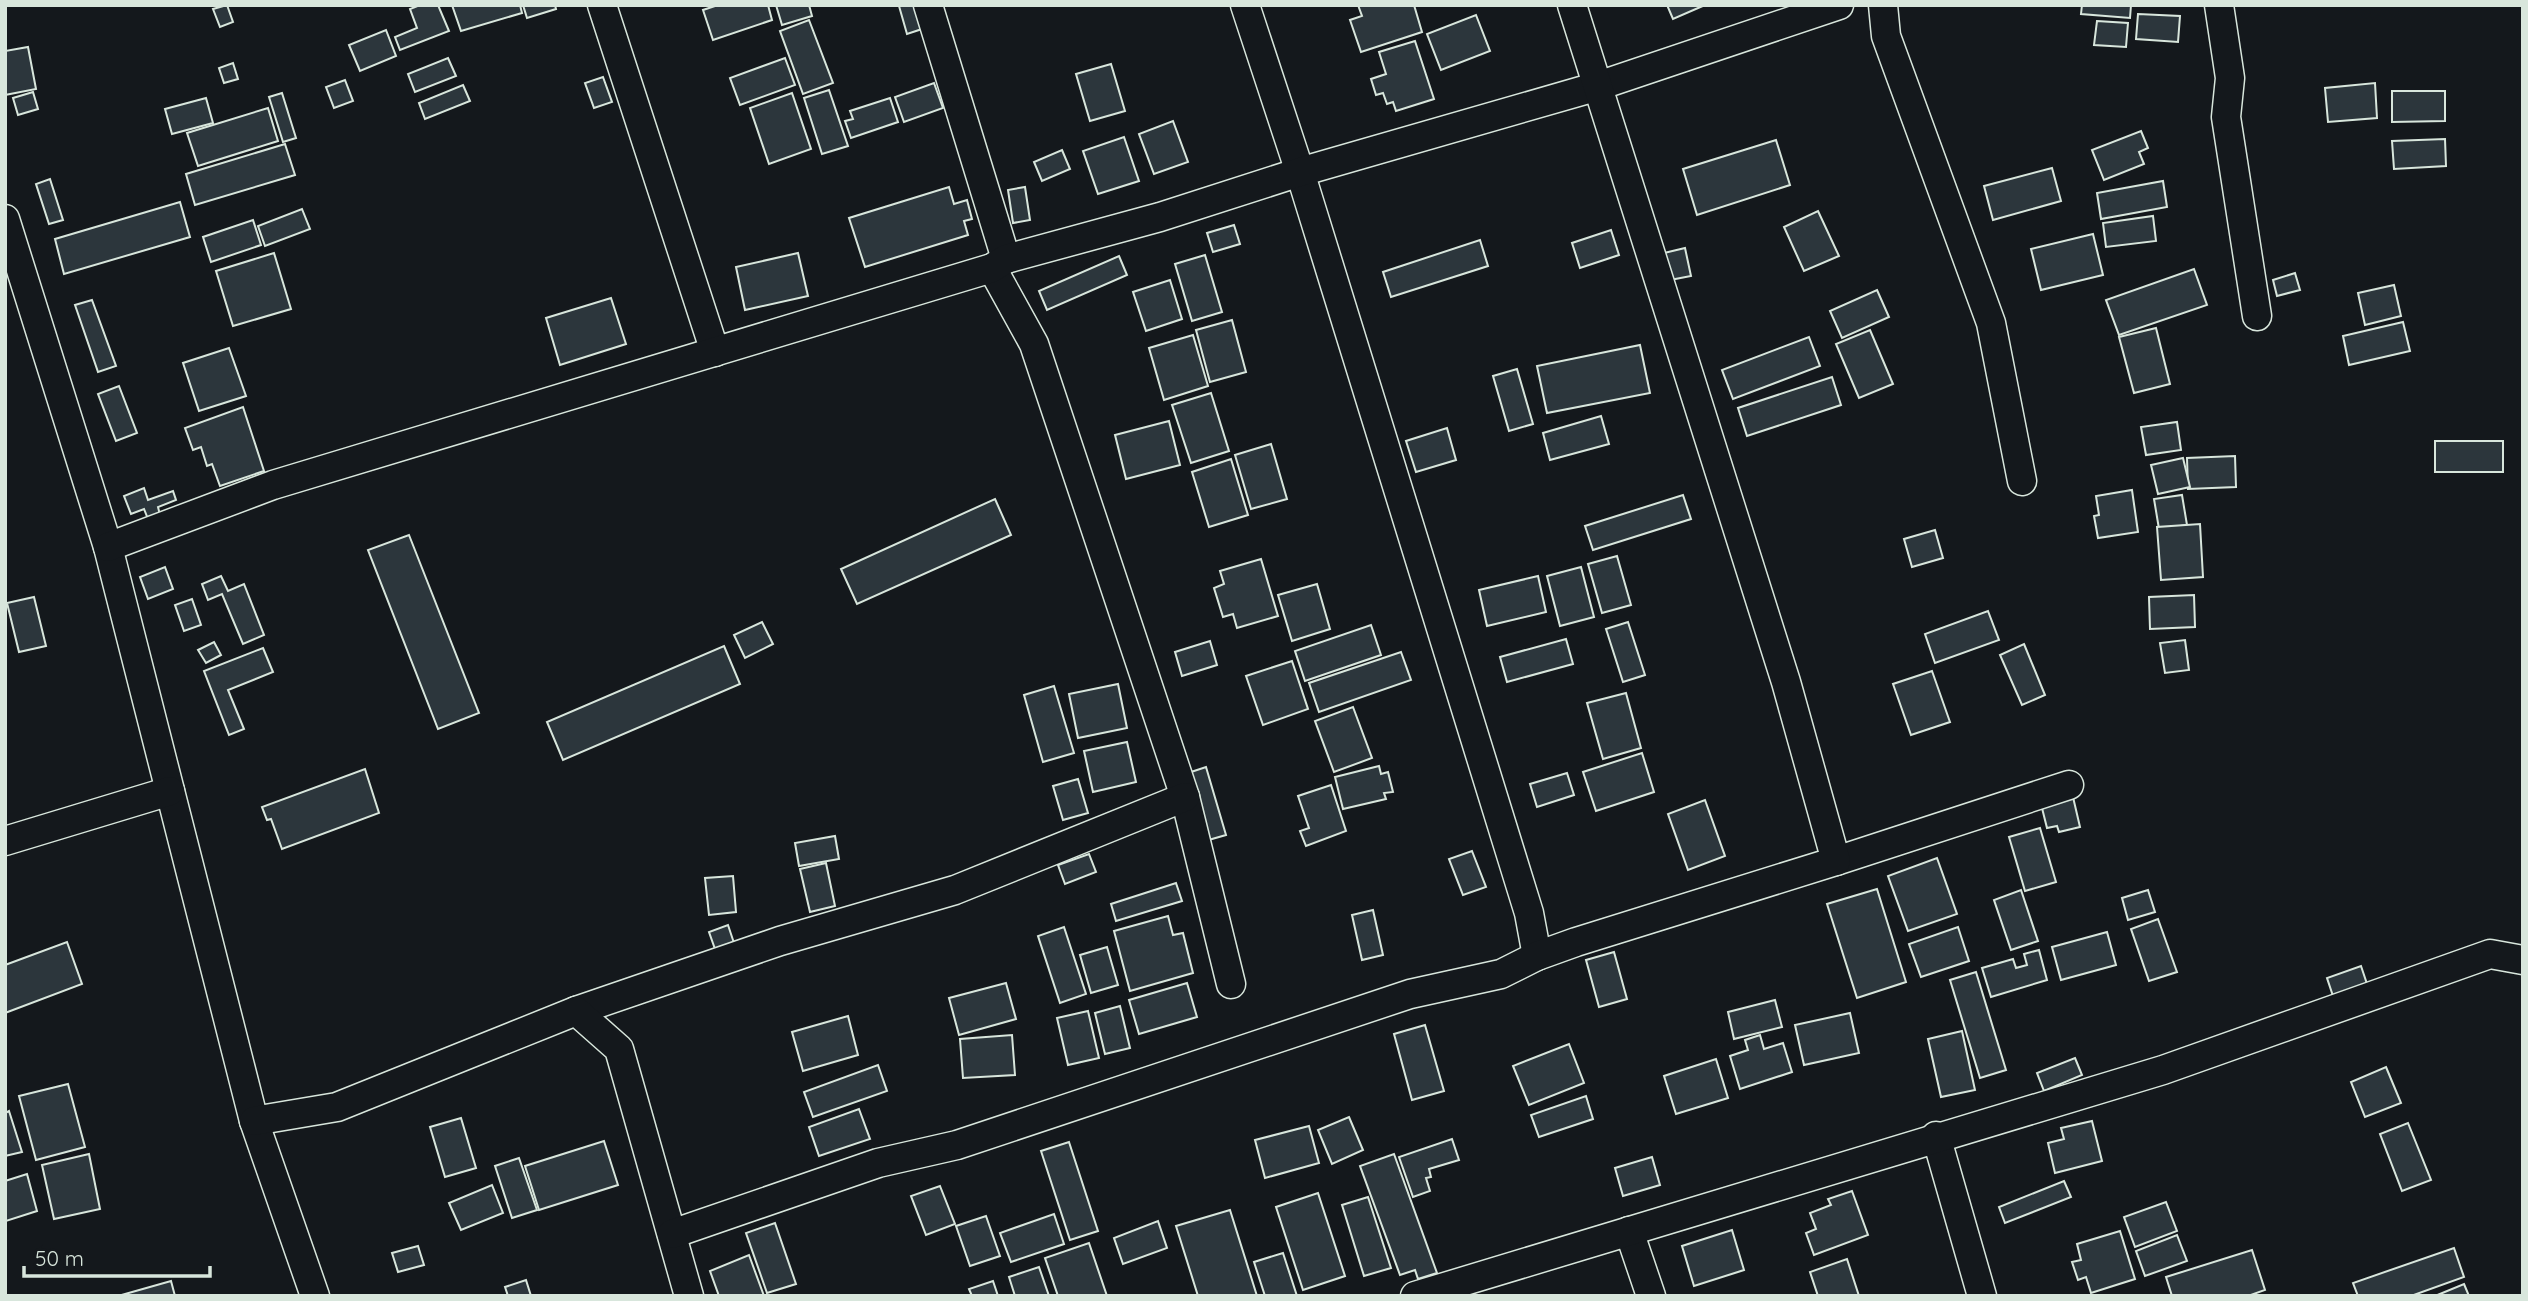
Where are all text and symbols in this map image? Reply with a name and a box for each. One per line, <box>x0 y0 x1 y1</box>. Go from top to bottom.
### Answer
scale bar <box>24 1234 210 1278</box>
text: 50 m <box>35 1245 84 1271</box>

